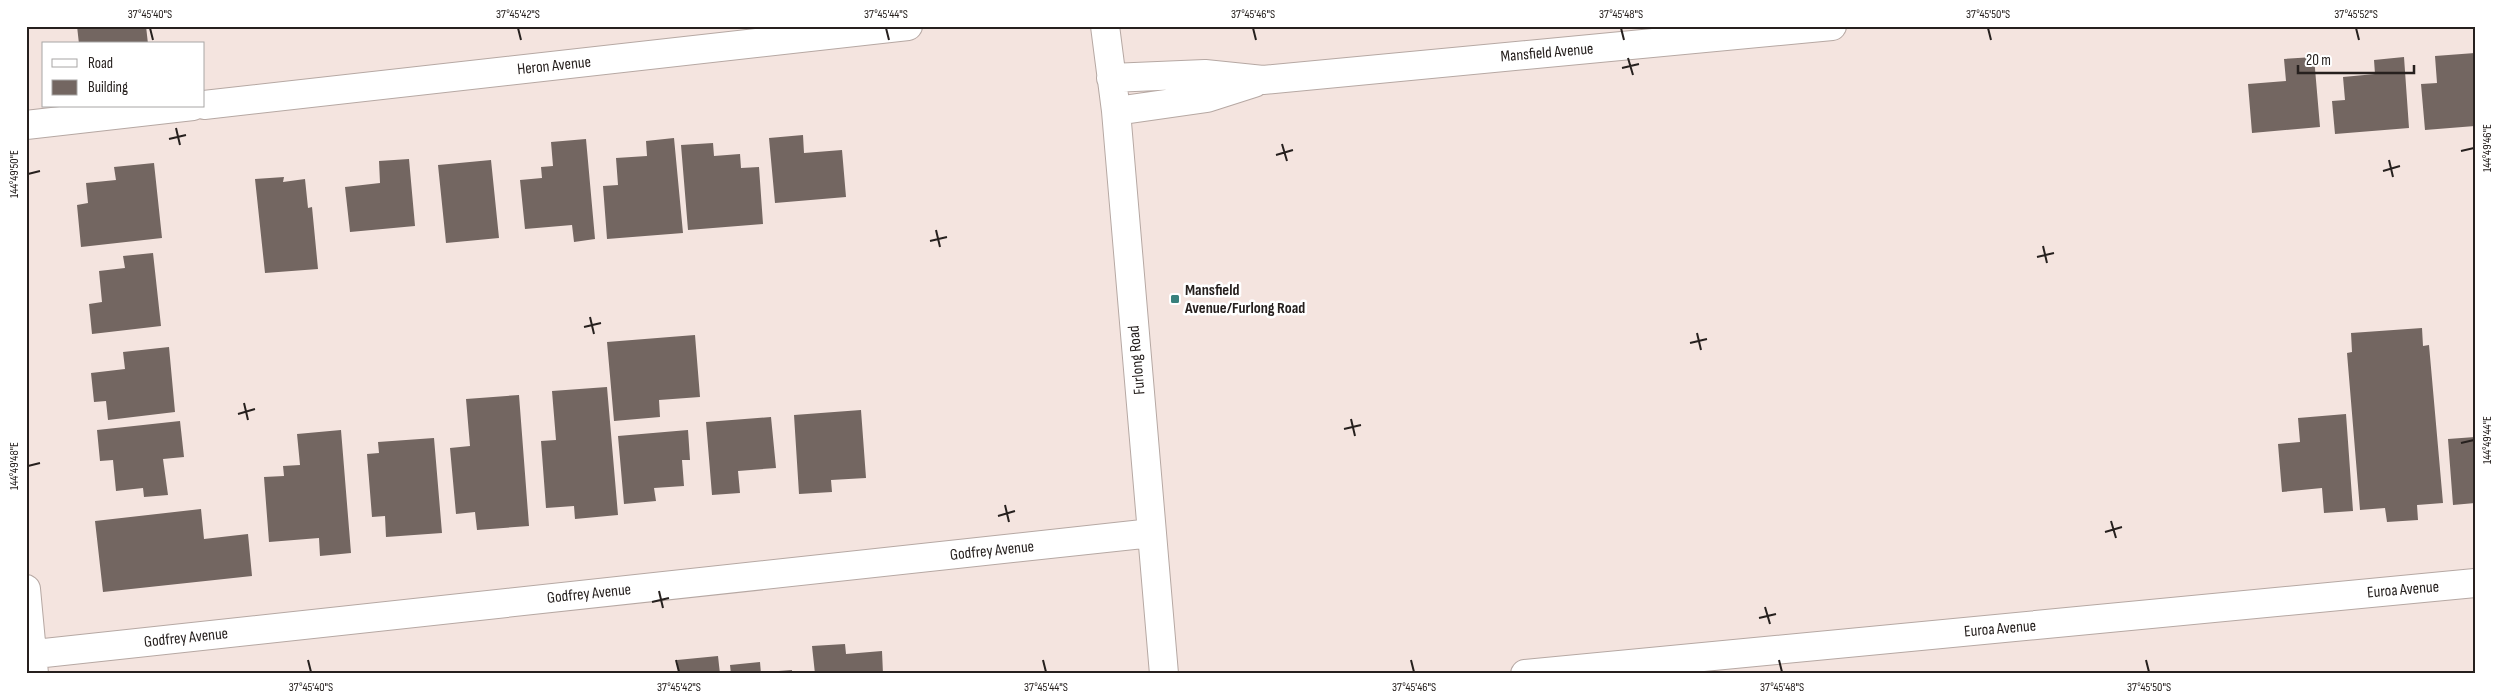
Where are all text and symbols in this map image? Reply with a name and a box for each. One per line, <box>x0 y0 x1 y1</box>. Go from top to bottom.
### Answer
text: 37°45'40"S <box>128 7 172 22</box>
text: 37°45'42"S <box>496 7 540 22</box>
text: 37°45'44"S <box>864 7 908 22</box>
text: 37°45'46"S <box>1231 7 1275 22</box>
text: 37°45'48"S <box>1599 7 1643 22</box>
text: 37°45'50"S <box>1966 7 2010 22</box>
text: 37°45'52"S <box>2334 7 2378 22</box>
street label: Mansfield Avenue <box>1500 39 1594 67</box>
legend <box>42 42 205 108</box>
scale bar <box>2298 42 2415 74</box>
text: 20 m <box>2306 51 2331 70</box>
street label: Heron Avenue <box>516 53 592 79</box>
text: Road <box>88 54 113 73</box>
text: Building <box>88 78 128 97</box>
text: 144°49'46"E <box>2480 124 2495 172</box>
text: 144°49'50"E <box>7 150 22 198</box>
place label: Mansfield Avenue/Furlong Road <box>1184 281 1305 318</box>
marker: Mansfield Avenue/Furlong Road <box>1169 293 1181 305</box>
street label: Furlong Road <box>1125 325 1149 395</box>
text: 144°49'44"E <box>2480 416 2495 464</box>
text: 144°49'48"E <box>7 442 22 490</box>
street label: Godfrey Avenue <box>949 537 1035 565</box>
street label: Euroa Avenue <box>2366 577 2440 603</box>
street label: Godfrey Avenue <box>546 580 632 608</box>
street label: Euroa Avenue <box>1963 616 2037 642</box>
street label: Godfrey Avenue <box>143 624 229 652</box>
text: 37°45'40"S <box>289 680 333 695</box>
text: 37°45'42"S <box>657 680 701 695</box>
text: 37°45'44"S <box>1024 680 1068 695</box>
text: 37°45'46"S <box>1392 680 1436 695</box>
text: 37°45'48"S <box>1760 680 1804 695</box>
text: 37°45'50"S <box>2127 680 2171 695</box>

